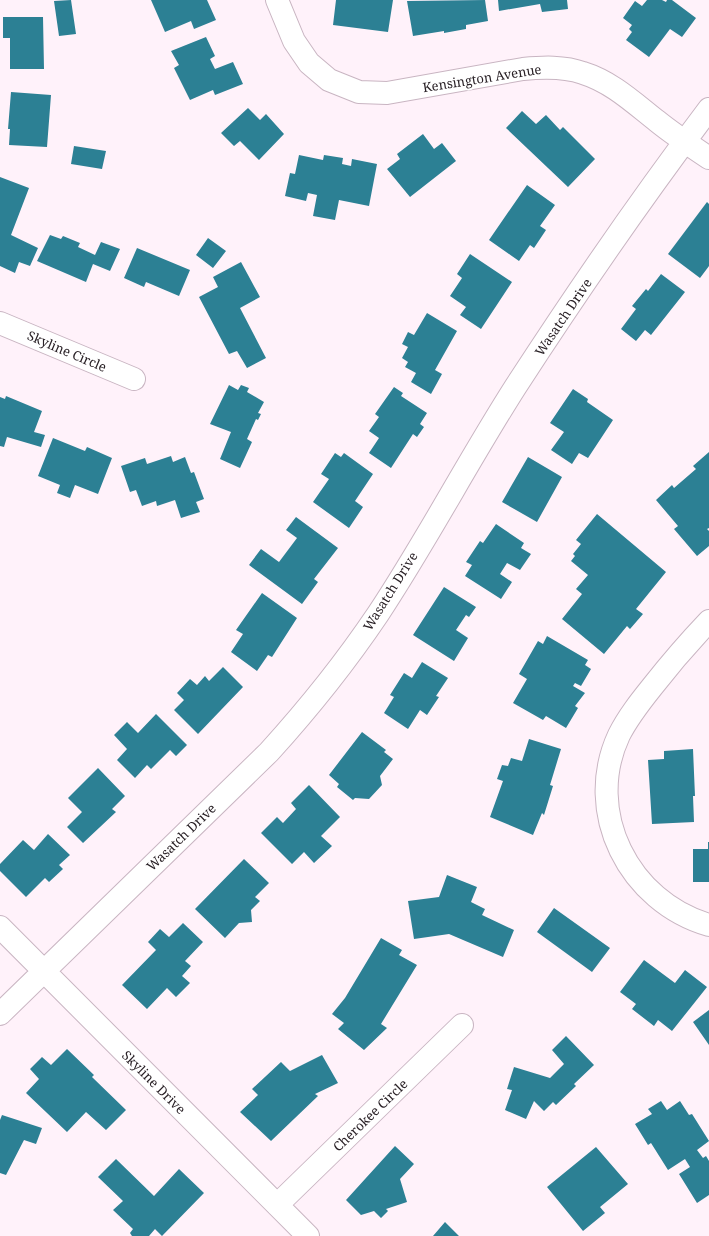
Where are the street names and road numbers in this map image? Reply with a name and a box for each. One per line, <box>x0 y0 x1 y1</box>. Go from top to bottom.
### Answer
street label: Kensington Avenue <box>421 60 543 96</box>
street label: Wasatch Drive <box>530 275 596 359</box>
street label: Skyline Circle <box>25 326 109 376</box>
street label: Wasatch Drive <box>359 548 422 634</box>
street label: Wasatch Drive <box>142 799 220 875</box>
street label: Skyline Drive <box>118 1046 190 1118</box>
street label: Cherokee Circle <box>329 1075 411 1155</box>

